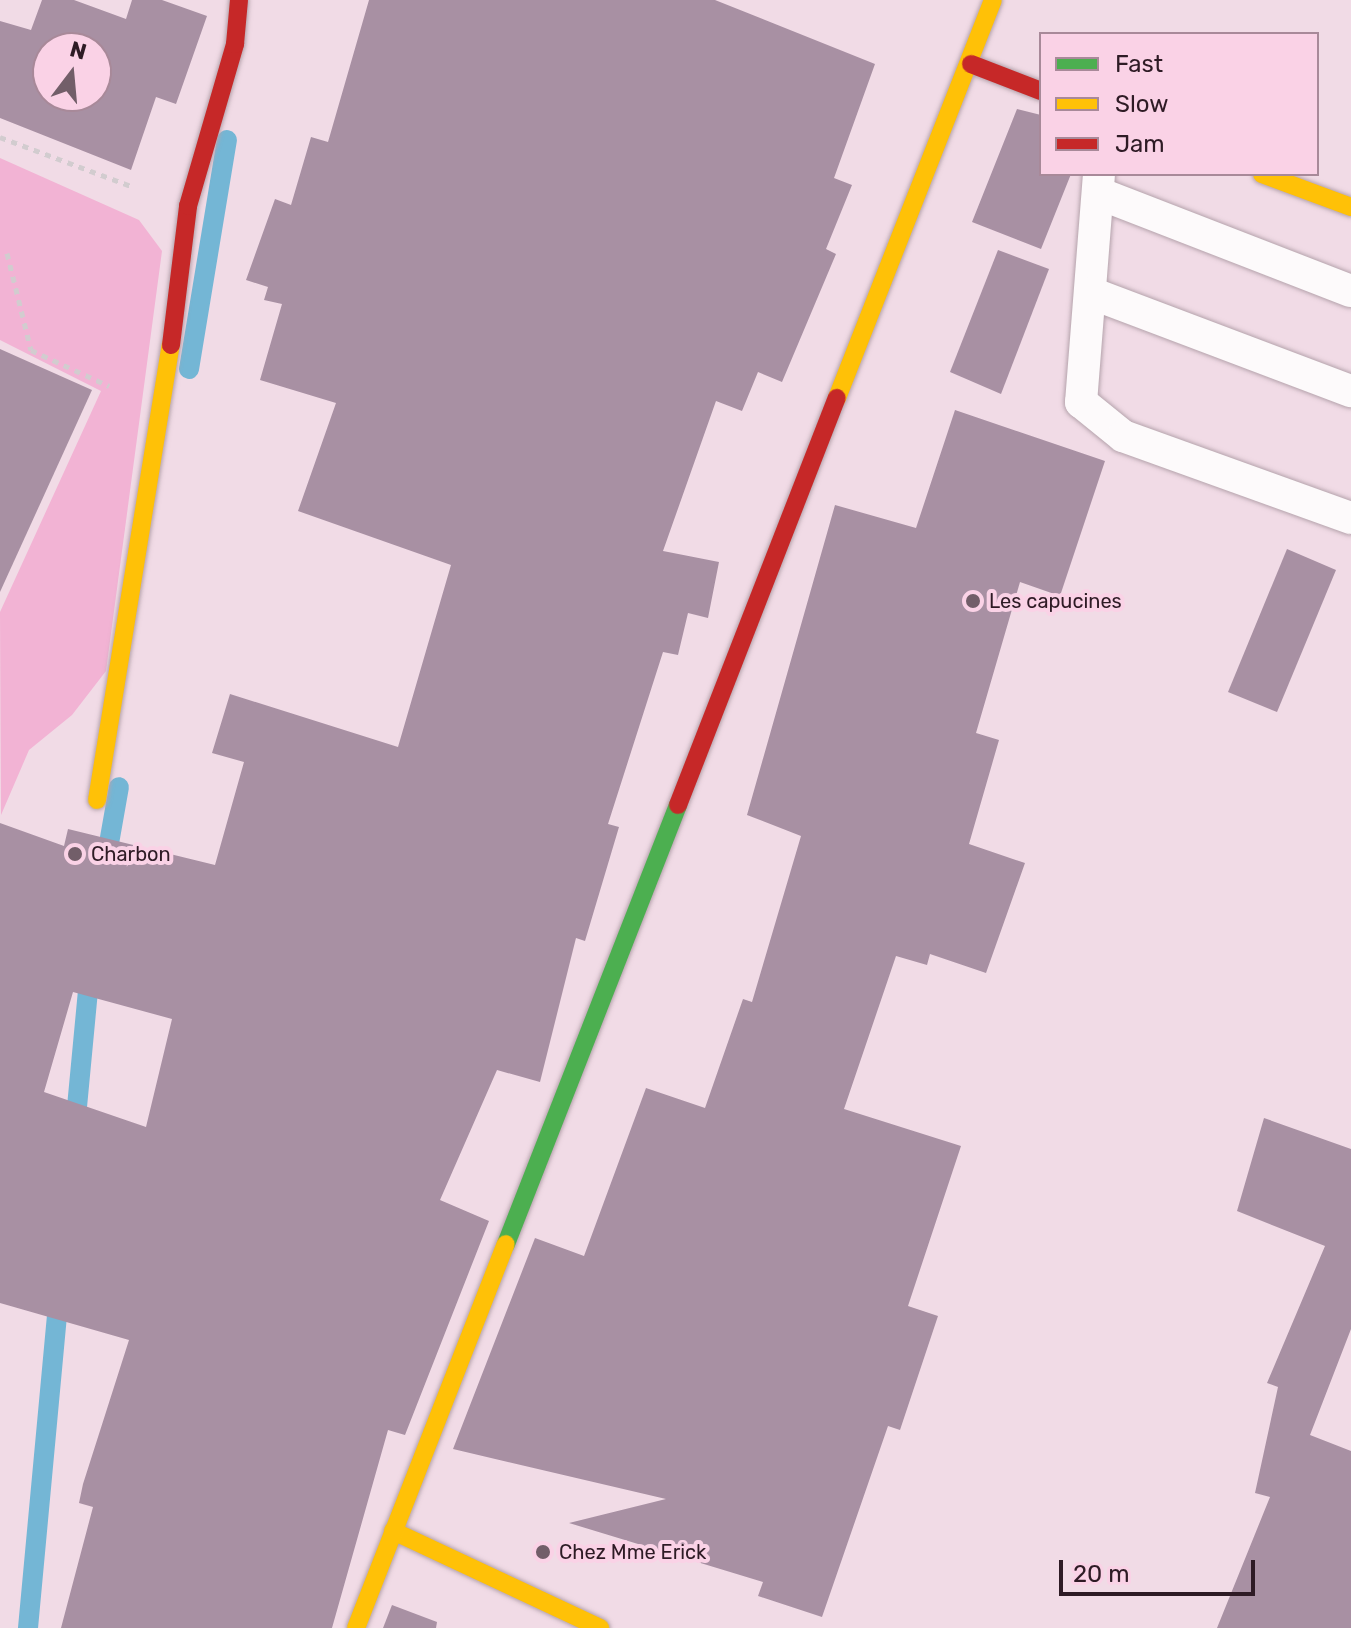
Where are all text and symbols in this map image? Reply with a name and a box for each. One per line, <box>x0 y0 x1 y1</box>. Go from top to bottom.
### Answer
north arrow <box>32 32 112 112</box>
legend <box>1039 32 1319 176</box>
text: N <box>67 35 90 66</box>
text: Fast <box>1115 50 1163 78</box>
text: Slow <box>1115 90 1168 118</box>
text: Jam <box>1115 130 1165 158</box>
place label: Les capucines <box>989 589 1122 613</box>
marker: Les capucines <box>964 592 982 610</box>
place label: Charbon <box>91 842 171 866</box>
marker: Charbon <box>66 845 84 863</box>
place label: Chez Mme Erick <box>559 1540 706 1564</box>
marker: Chez Mme Erick <box>534 1543 552 1561</box>
scale bar <box>1063 1544 1259 1594</box>
text: 20 m <box>1073 1560 1130 1588</box>

